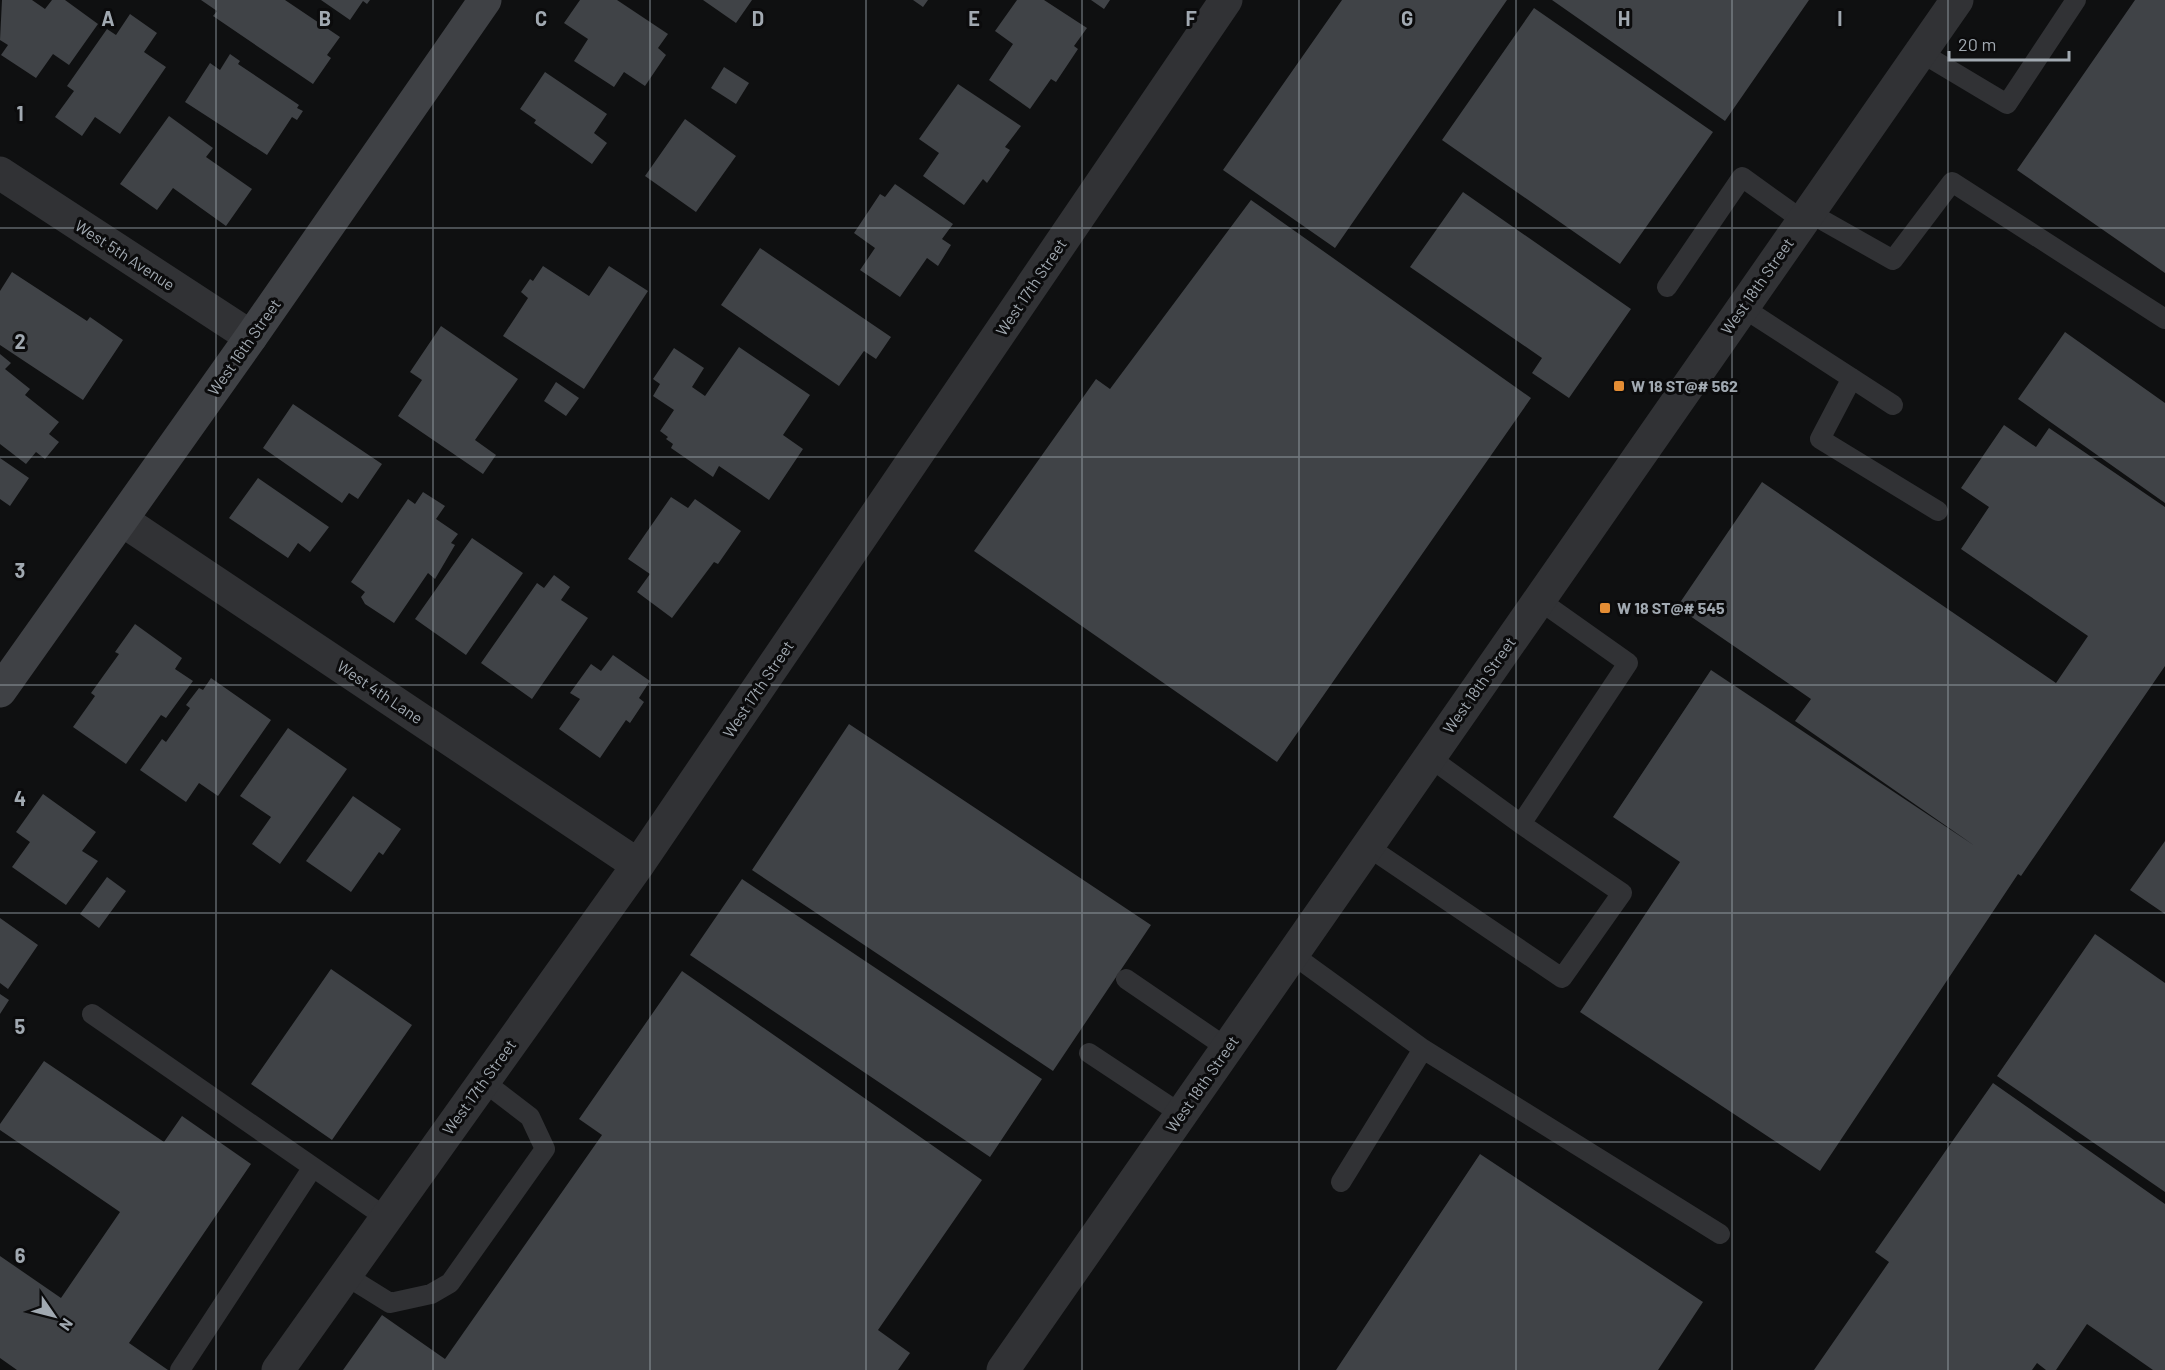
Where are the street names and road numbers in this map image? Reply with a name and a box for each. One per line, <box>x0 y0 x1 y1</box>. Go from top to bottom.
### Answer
street label: West 5th Avenue <box>72 215 179 294</box>
street label: West 18th Street <box>1716 234 1797 338</box>
street label: West 17th Street <box>991 235 1070 339</box>
street label: West 16th Street <box>203 295 284 399</box>
street label: West 18th Street <box>1438 633 1519 737</box>
street label: West 17th Street <box>718 637 797 741</box>
street label: West 4th Lane <box>334 656 427 727</box>
street label: West 18th Street <box>1161 1032 1242 1136</box>
street label: West 17th Street <box>438 1035 519 1138</box>

